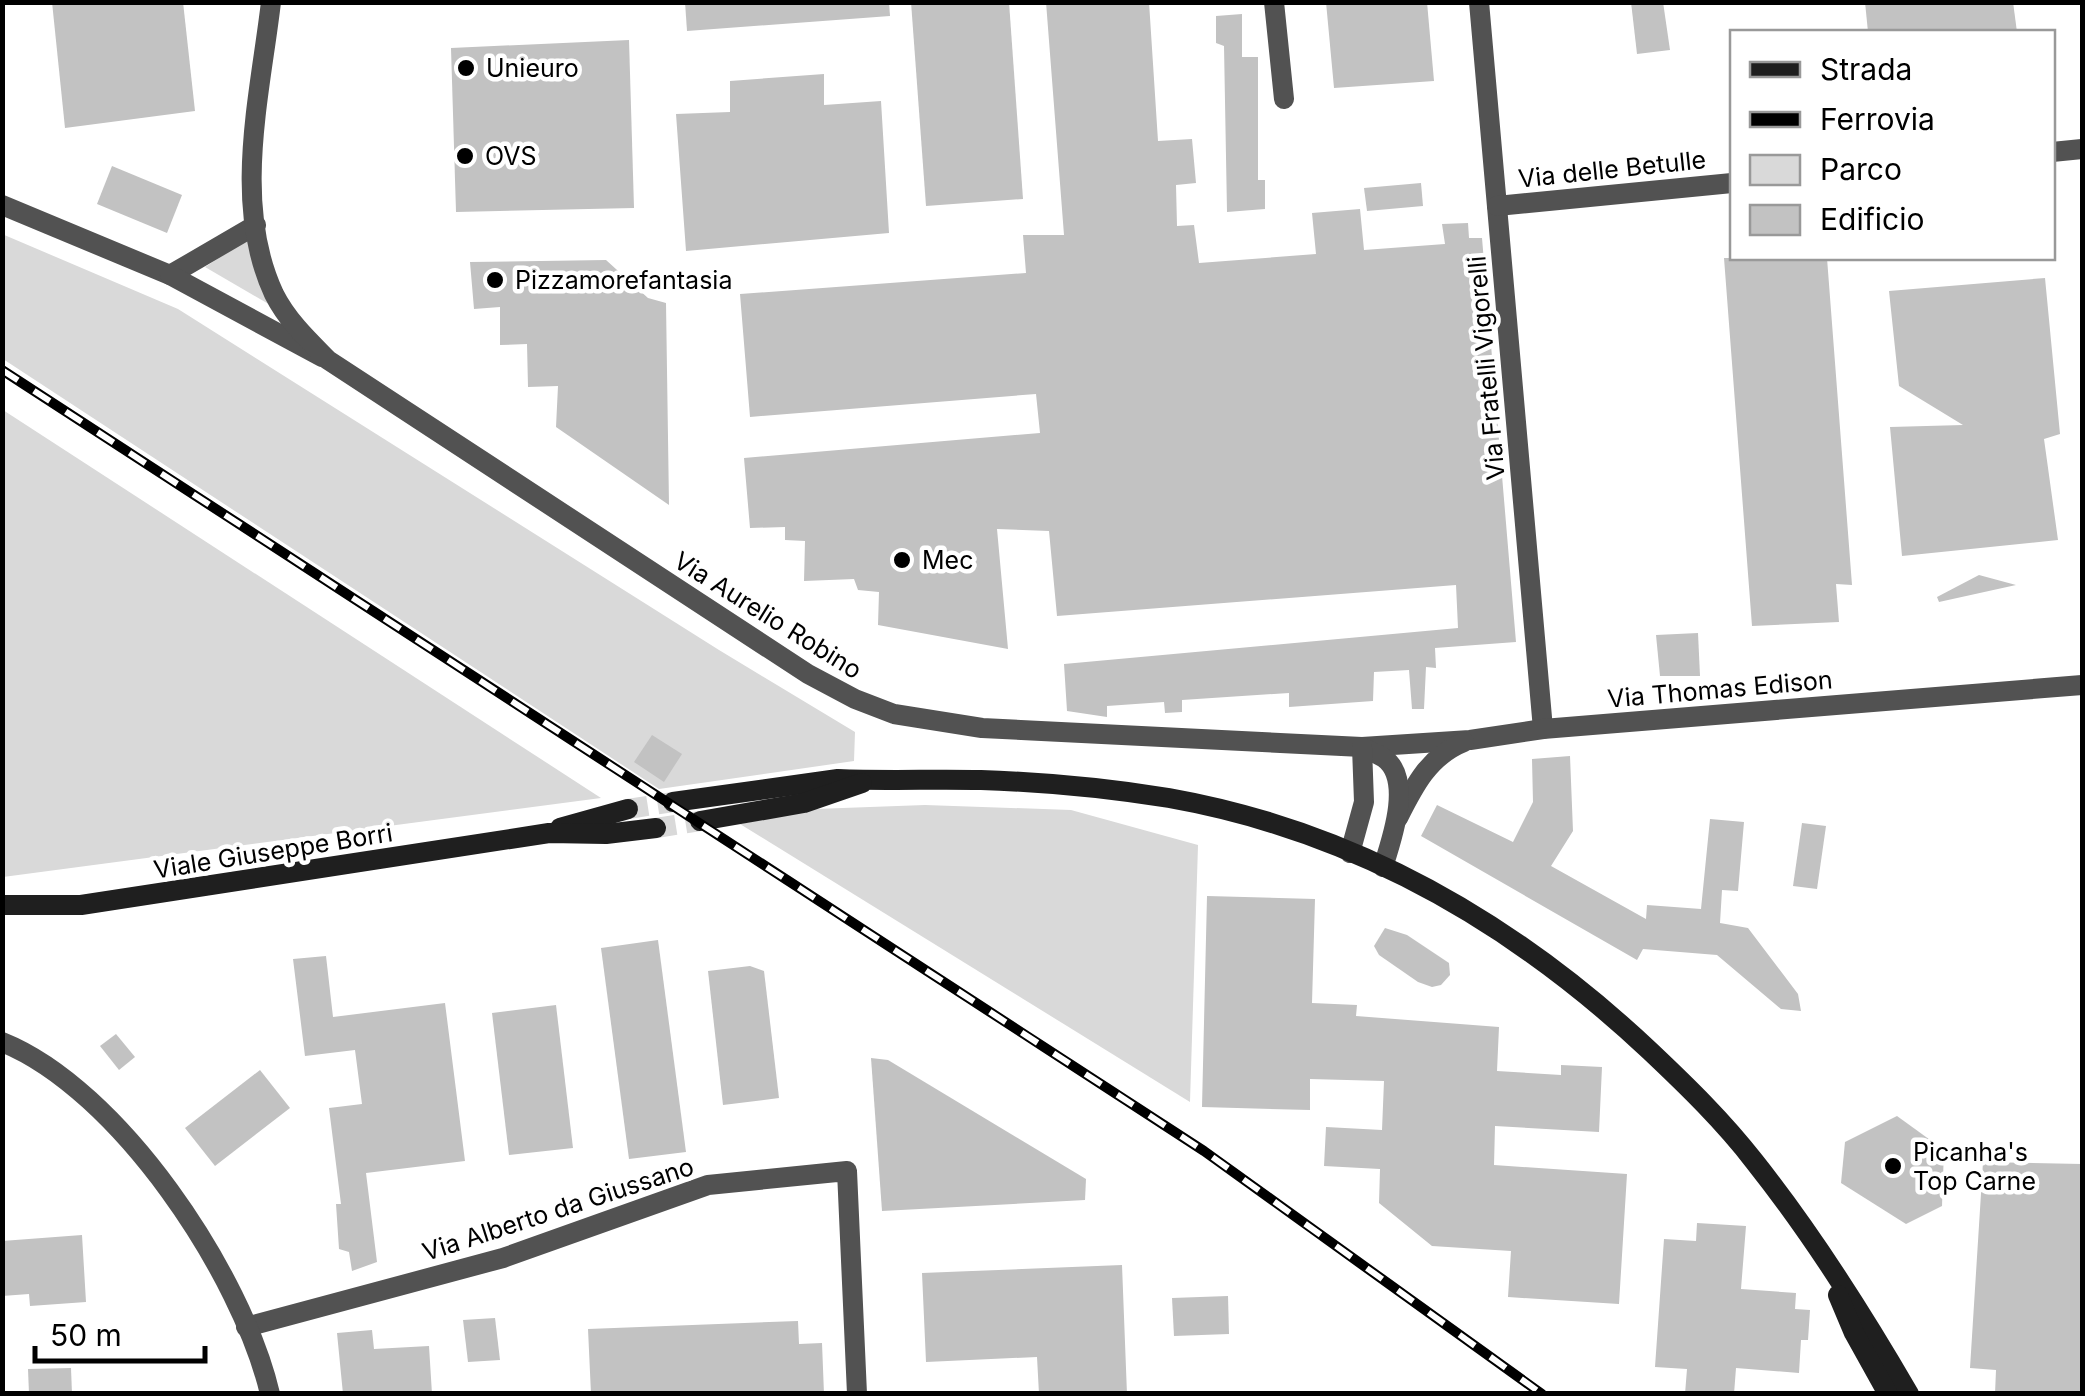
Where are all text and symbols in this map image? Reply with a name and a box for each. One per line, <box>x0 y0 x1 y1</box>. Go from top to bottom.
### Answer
legend <box>1730 30 2055 260</box>
text: Strada <box>1820 51 1912 87</box>
place label: Unieuro <box>486 53 579 83</box>
marker: Unieuro <box>455 57 477 79</box>
text: Ferrovia <box>1820 101 1935 137</box>
place label: OVS <box>485 141 537 171</box>
street label: Via delle Betulle <box>1517 144 1707 194</box>
marker: OVS <box>454 145 476 167</box>
text: Parco <box>1820 151 1902 187</box>
text: Edificio <box>1820 201 1924 237</box>
street label: Via Fratelli Vigorelli <box>1461 255 1511 481</box>
place label: Pizzamorefantasia <box>515 265 732 295</box>
marker: Pizzamorefantasia <box>484 269 506 291</box>
street label: Via Aurelio Robino <box>668 545 868 685</box>
place label: Mec <box>922 545 973 575</box>
marker: Mec <box>891 549 913 571</box>
street label: Via Thomas Edison <box>1606 664 1834 714</box>
street label: Viale Giuseppe Borri <box>151 817 395 885</box>
place label: Picanha's Top Carne <box>1913 1137 2036 1196</box>
street label: Via Alberto da Giussano <box>419 1151 697 1267</box>
marker: Picanha's Top Carne <box>1882 1155 1904 1177</box>
scale bar <box>35 1301 205 1363</box>
text: 50 m <box>50 1317 122 1353</box>

